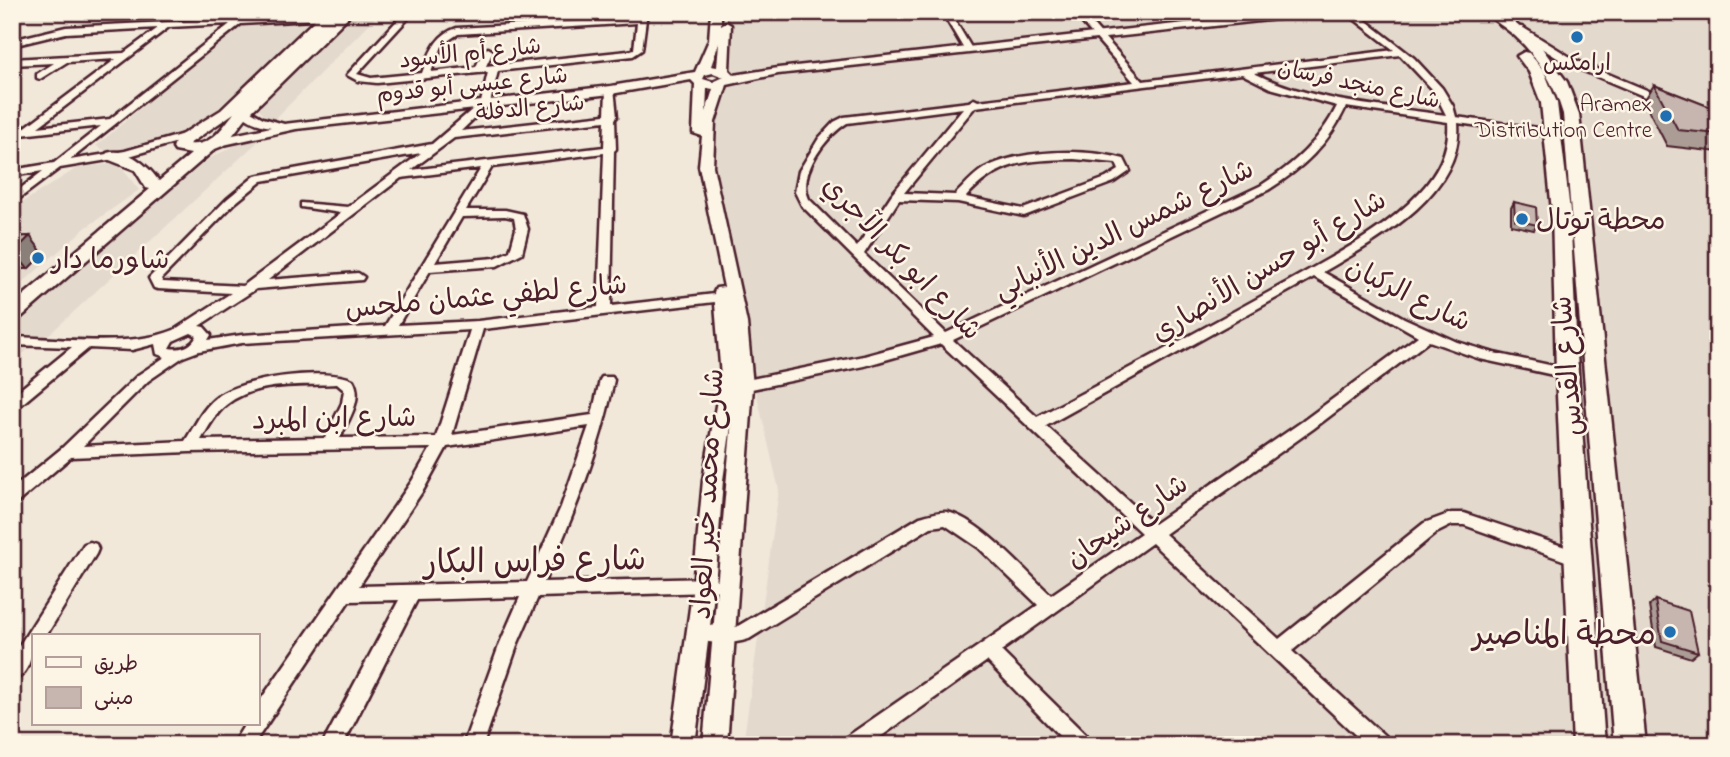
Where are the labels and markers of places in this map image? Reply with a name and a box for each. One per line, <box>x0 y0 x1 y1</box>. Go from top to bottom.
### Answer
marker: ارامكس <box>1569 29 1585 45</box>
place label: ارامكس <box>1543 48 1611 81</box>
place label: Aramex Distribution Centre <box>1474 89 1653 148</box>
marker: Aramex Distribution Centre <box>1658 108 1674 124</box>
place label: محطة توتال <box>1536 202 1666 243</box>
marker: محطة توتال <box>1514 211 1530 227</box>
place label: شاورما دار <box>50 241 169 282</box>
marker: شاورما دار <box>30 250 46 266</box>
place label: محطة المناصير <box>1470 612 1656 660</box>
marker: محطة المناصير <box>1662 624 1678 640</box>

